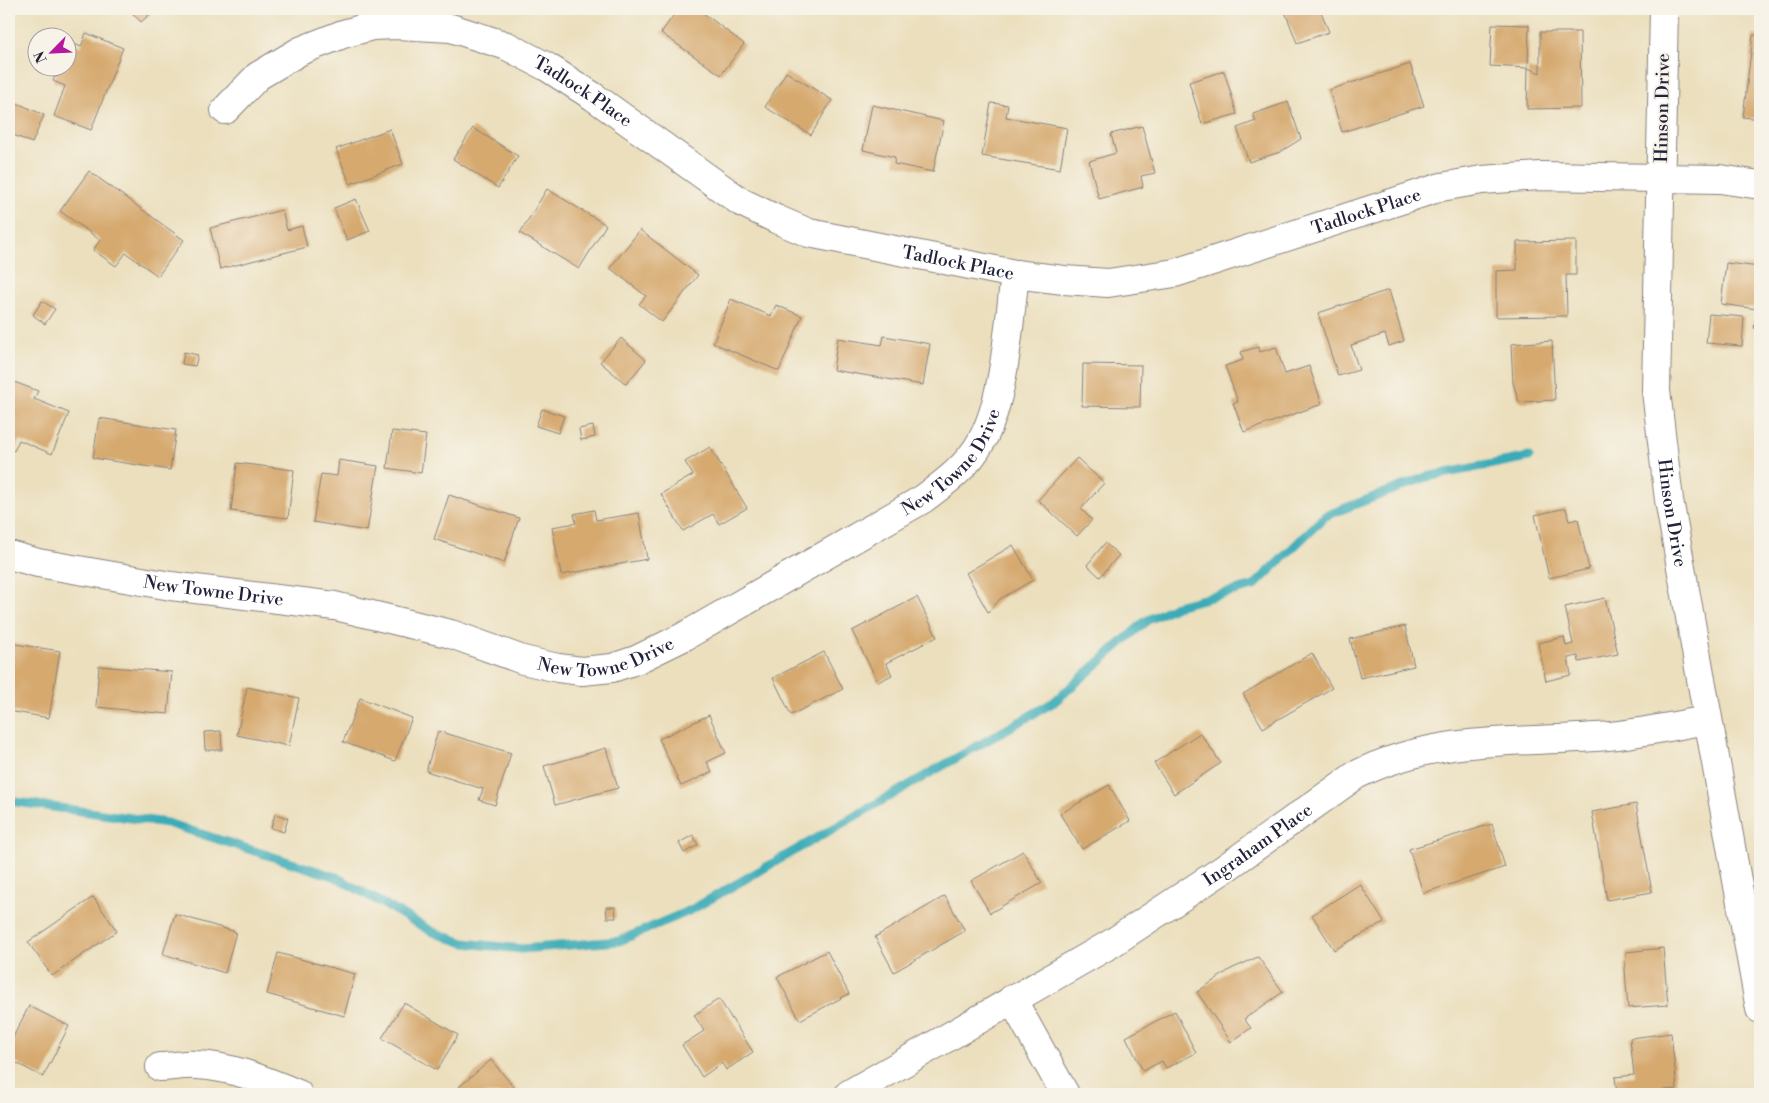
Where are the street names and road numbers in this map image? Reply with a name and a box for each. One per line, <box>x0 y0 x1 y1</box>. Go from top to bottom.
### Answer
street label: Tadlock Place <box>529 51 636 133</box>
street label: Hinson Drive <box>1650 53 1675 163</box>
street label: Tadlock Place <box>1309 183 1424 240</box>
street label: Tadlock Place <box>900 241 1016 286</box>
street label: New Towne Drive <box>897 406 1006 521</box>
street label: Hinson Drive <box>1652 457 1692 569</box>
street label: New Towne Drive <box>142 570 285 612</box>
street label: New Towne Drive <box>535 632 678 684</box>
street label: Ingraham Place <box>1199 799 1317 892</box>

